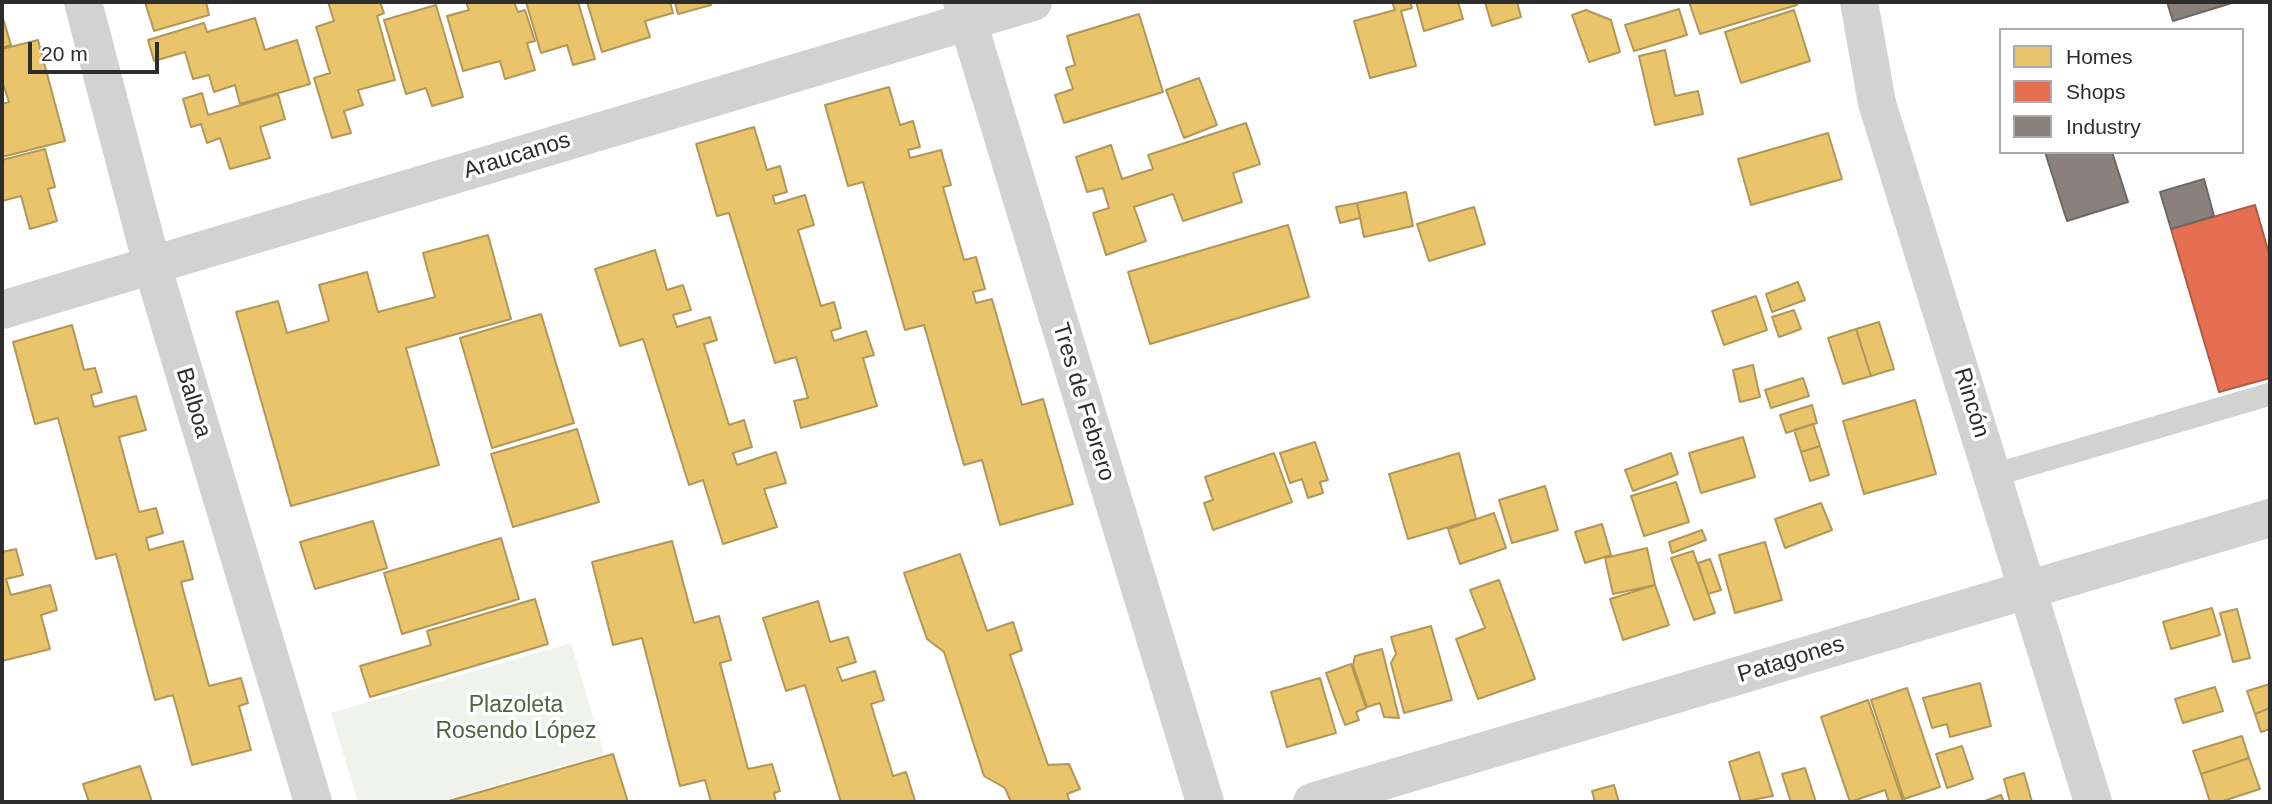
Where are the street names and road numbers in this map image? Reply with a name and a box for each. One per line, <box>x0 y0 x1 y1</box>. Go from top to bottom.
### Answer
street label: Araucanos <box>460 127 574 185</box>
street label: Tres de Febrero <box>1046 320 1120 484</box>
street label: Balboa <box>169 365 217 441</box>
street label: Rincón <box>1947 365 1995 441</box>
street label: Patagones <box>1734 631 1848 689</box>

